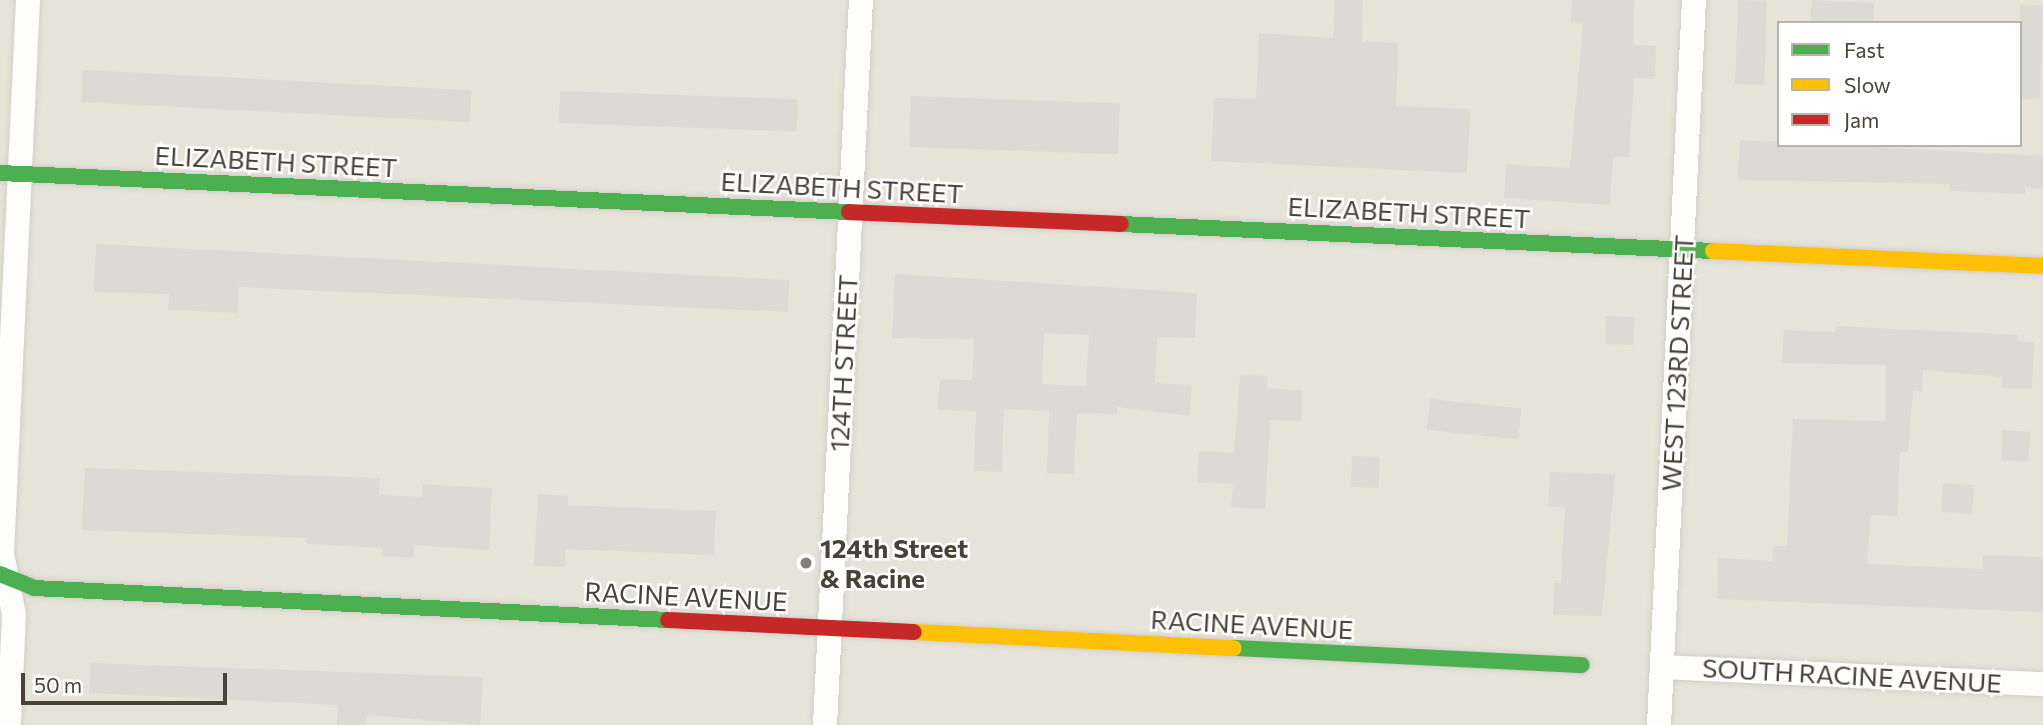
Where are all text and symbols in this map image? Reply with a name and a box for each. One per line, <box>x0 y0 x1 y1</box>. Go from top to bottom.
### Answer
legend <box>1777 21 2022 147</box>
text: Fast <box>1844 37 1885 62</box>
text: Slow <box>1844 72 1891 97</box>
text: Jam <box>1844 107 1879 132</box>
street label: ELIZABETH STREET <box>154 139 398 183</box>
street label: ELIZABETH STREET <box>720 165 964 209</box>
street label: ELIZABETH STREET <box>1287 190 1531 234</box>
street label: WEST 123RD STREET <box>1655 234 1699 492</box>
street label: 124TH STREET <box>823 274 863 452</box>
place label: 124th Street & Racine <box>820 532 968 594</box>
marker: 124th Street & Racine <box>798 555 814 571</box>
street label: RACINE AVENUE <box>584 575 788 617</box>
street label: RACINE AVENUE <box>1150 603 1354 645</box>
street label: SOUTH RACINE AVENUE <box>1702 652 2002 698</box>
scale bar <box>24 658 231 702</box>
text: 50 m <box>34 672 82 697</box>

